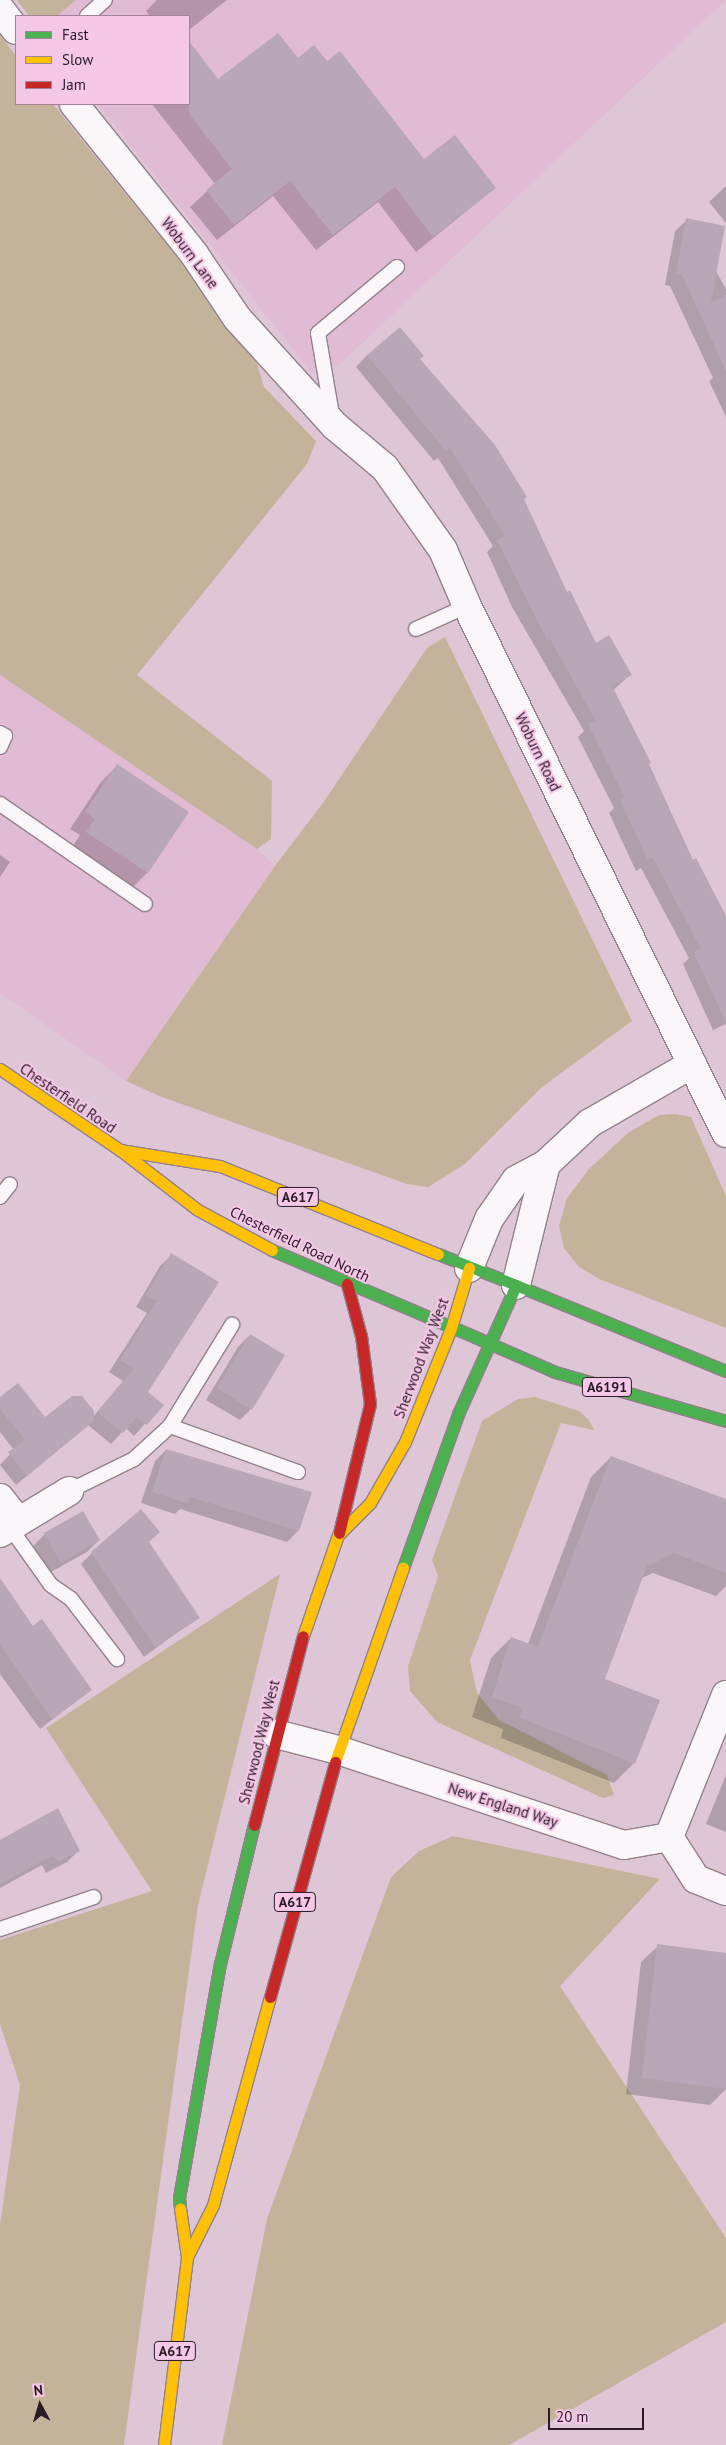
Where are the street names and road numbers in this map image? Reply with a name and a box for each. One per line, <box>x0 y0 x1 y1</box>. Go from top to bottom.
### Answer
street label: Woburn Lane <box>158 214 222 292</box>
street label: Woburn Road <box>511 710 565 794</box>
street label: Chesterfield Road <box>16 1059 120 1137</box>
road number: A617 <box>277 1186 319 1208</box>
street label: Chesterfield Road North <box>227 1202 373 1286</box>
street label: Sherwood Way West <box>389 1295 453 1421</box>
road number: A6191 <box>581 1375 633 1398</box>
street label: Sherwood Way West <box>235 1677 283 1807</box>
street label: New England Way <box>445 1779 561 1831</box>
road number: A617 <box>274 1890 316 1914</box>
road number: A617 <box>154 2340 196 2362</box>

